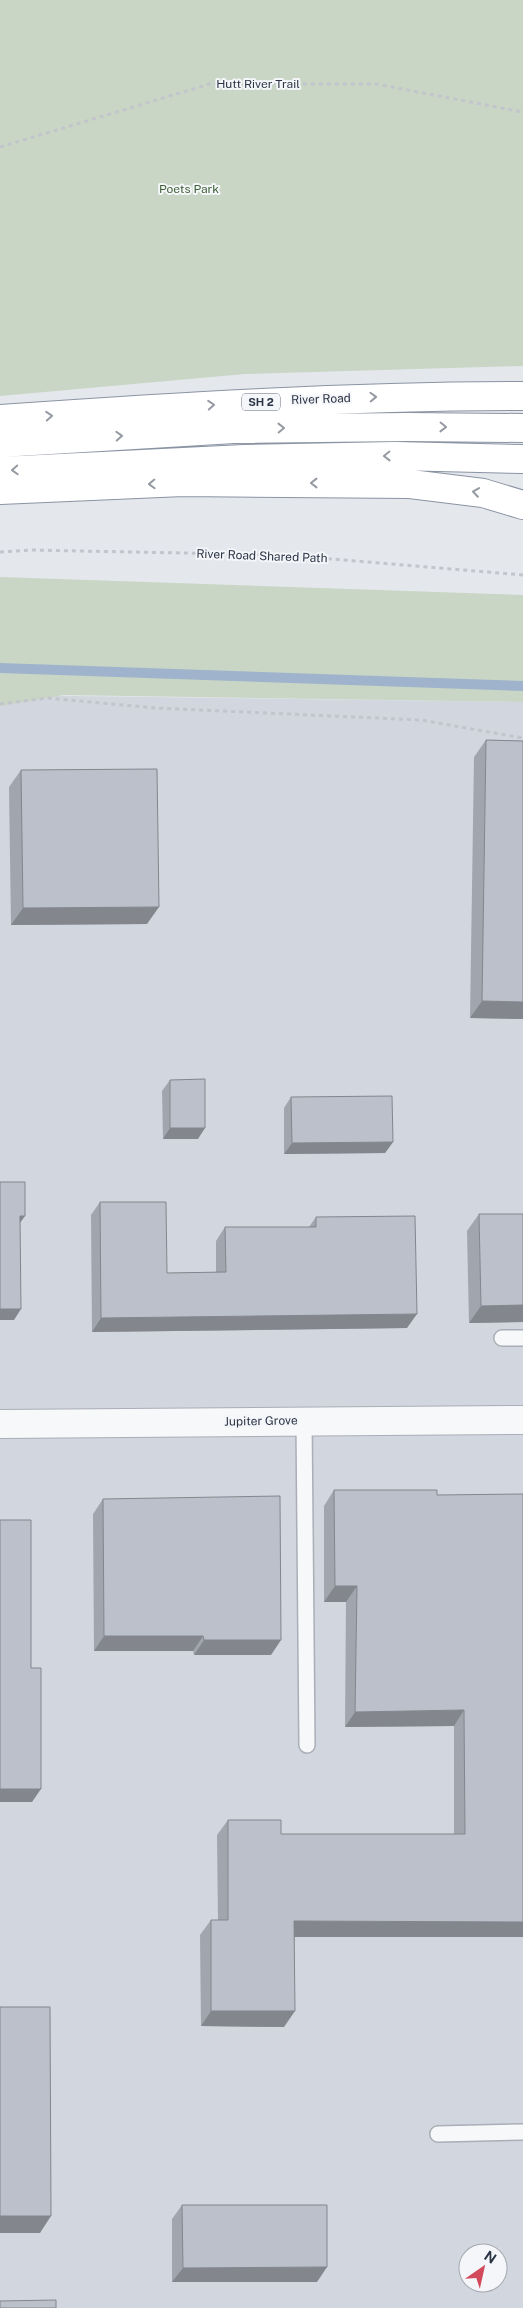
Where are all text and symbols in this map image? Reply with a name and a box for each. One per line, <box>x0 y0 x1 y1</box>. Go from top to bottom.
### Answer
street label: Hutt River Trail <box>216 77 300 91</box>
park label: Poets Park <box>159 182 219 196</box>
street label: River Road <box>291 391 351 407</box>
one-way arrow <box>369 392 377 403</box>
road number: SH 2 <box>242 394 280 411</box>
one-way arrow <box>207 399 215 410</box>
one-way arrow <box>45 411 53 422</box>
one-way arrow <box>440 422 448 432</box>
one-way arrow <box>278 423 285 433</box>
one-way arrow <box>115 430 123 441</box>
one-way arrow <box>383 451 390 461</box>
one-way arrow <box>10 465 18 476</box>
one-way arrow <box>147 478 155 489</box>
one-way arrow <box>310 478 318 488</box>
one-way arrow <box>472 487 480 498</box>
street label: River Road Shared Path <box>196 547 328 565</box>
street label: Jupiter Grove <box>224 1413 298 1429</box>
north arrow <box>458 2243 508 2293</box>
text: N <box>481 2248 499 2267</box>

